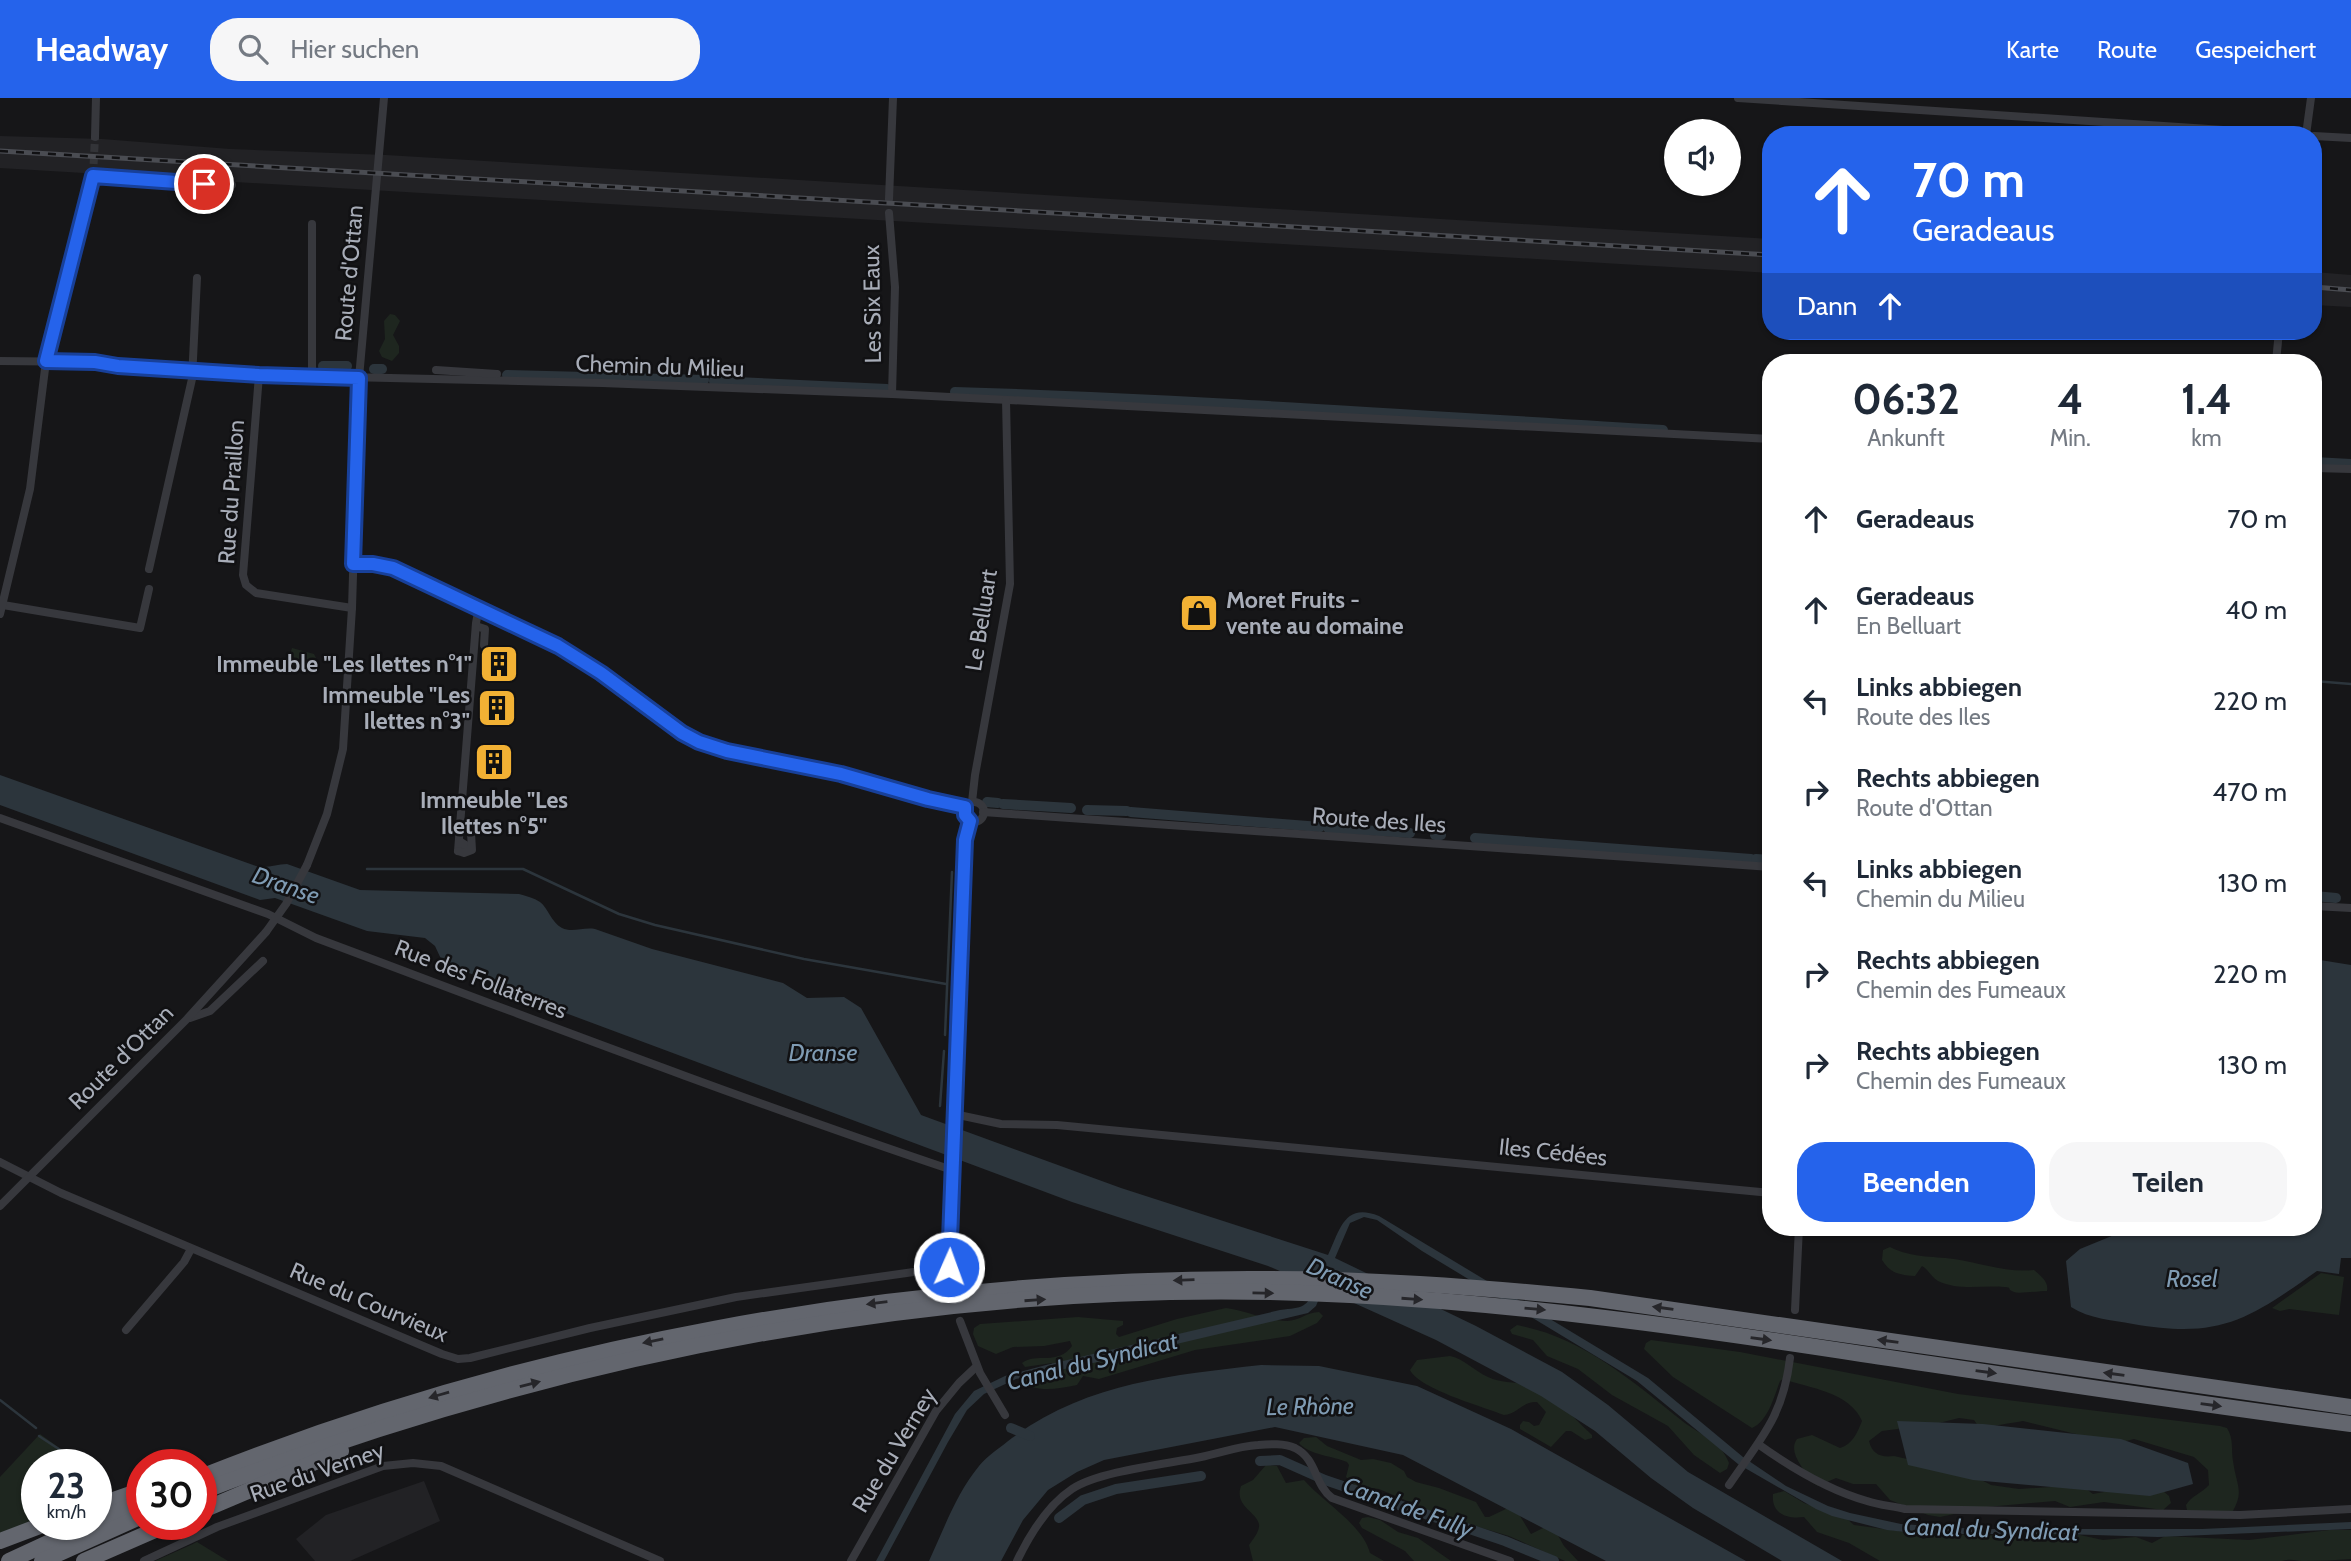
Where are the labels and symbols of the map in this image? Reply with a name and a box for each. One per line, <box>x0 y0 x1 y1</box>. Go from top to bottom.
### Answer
pin <box>174 154 234 214</box>
street label: Route d'Ottan <box>329 204 369 342</box>
street label: Les Six Eaux <box>857 244 887 364</box>
street label: Chemin du Milieu <box>575 349 745 383</box>
street label: Rue du Praillon <box>212 419 250 565</box>
street label: Le Belluart <box>959 567 1003 673</box>
place label: Moret Fruits - vente au domaine <box>1226 586 1404 640</box>
shop icon: Moret Fruits - vente au domaine <box>1178 592 1220 634</box>
building icon: Immeuble "Les Ilettes n°1" <box>478 643 520 685</box>
place label: Immeuble "Les Ilettes n°1" <box>216 650 472 678</box>
place label: Immeuble "Les Ilettes n°3" <box>322 681 470 735</box>
building icon: Immeuble "Les Ilettes n°3" <box>476 687 518 729</box>
building icon: Immeuble "Les Ilettes n°5" <box>473 741 515 783</box>
place label: Immeuble "Les Ilettes n°5" <box>420 786 568 840</box>
street label: Route des Iles <box>1311 801 1447 839</box>
water label: Dranse <box>249 860 323 910</box>
street label: Rue des Follaterres <box>391 933 571 1025</box>
street label: Route d'Ottan <box>63 999 179 1115</box>
water label: Dranse <box>789 1038 857 1067</box>
street label: Iles Cédées <box>1497 1132 1609 1172</box>
position arrow <box>912 1230 986 1304</box>
water label: Dranse <box>1303 1251 1377 1305</box>
street label: Rue du Courvieux <box>286 1256 452 1348</box>
water label: Rosel <box>2166 1264 2218 1293</box>
one-way arrow <box>1173 1274 1195 1285</box>
one-way arrow <box>1252 1287 1274 1298</box>
one-way arrow <box>1024 1294 1046 1305</box>
one-way arrow <box>1401 1294 1423 1305</box>
one-way arrow <box>866 1297 888 1308</box>
one-way arrow <box>1652 1302 1674 1313</box>
one-way arrow <box>1524 1304 1546 1315</box>
water label: Canal du Syndicat <box>1004 1326 1181 1396</box>
one-way arrow <box>1750 1333 1772 1344</box>
one-way arrow <box>642 1335 664 1346</box>
one-way arrow <box>1877 1335 1899 1346</box>
one-way arrow <box>1975 1367 1997 1378</box>
one-way arrow <box>2102 1368 2124 1379</box>
one-way arrow <box>519 1378 541 1389</box>
street label: Rue du Verney <box>846 1382 942 1517</box>
one-way arrow <box>428 1390 450 1401</box>
water label: Le Rhône <box>1266 1391 1354 1421</box>
one-way arrow <box>2200 1400 2222 1411</box>
street label: Rue du Verney <box>246 1436 388 1508</box>
speed limit sign: 30 <box>126 1449 217 1540</box>
water label: Canal de Fully <box>1339 1470 1478 1544</box>
water label: Canal du Syndicat <box>1903 1511 2080 1547</box>

